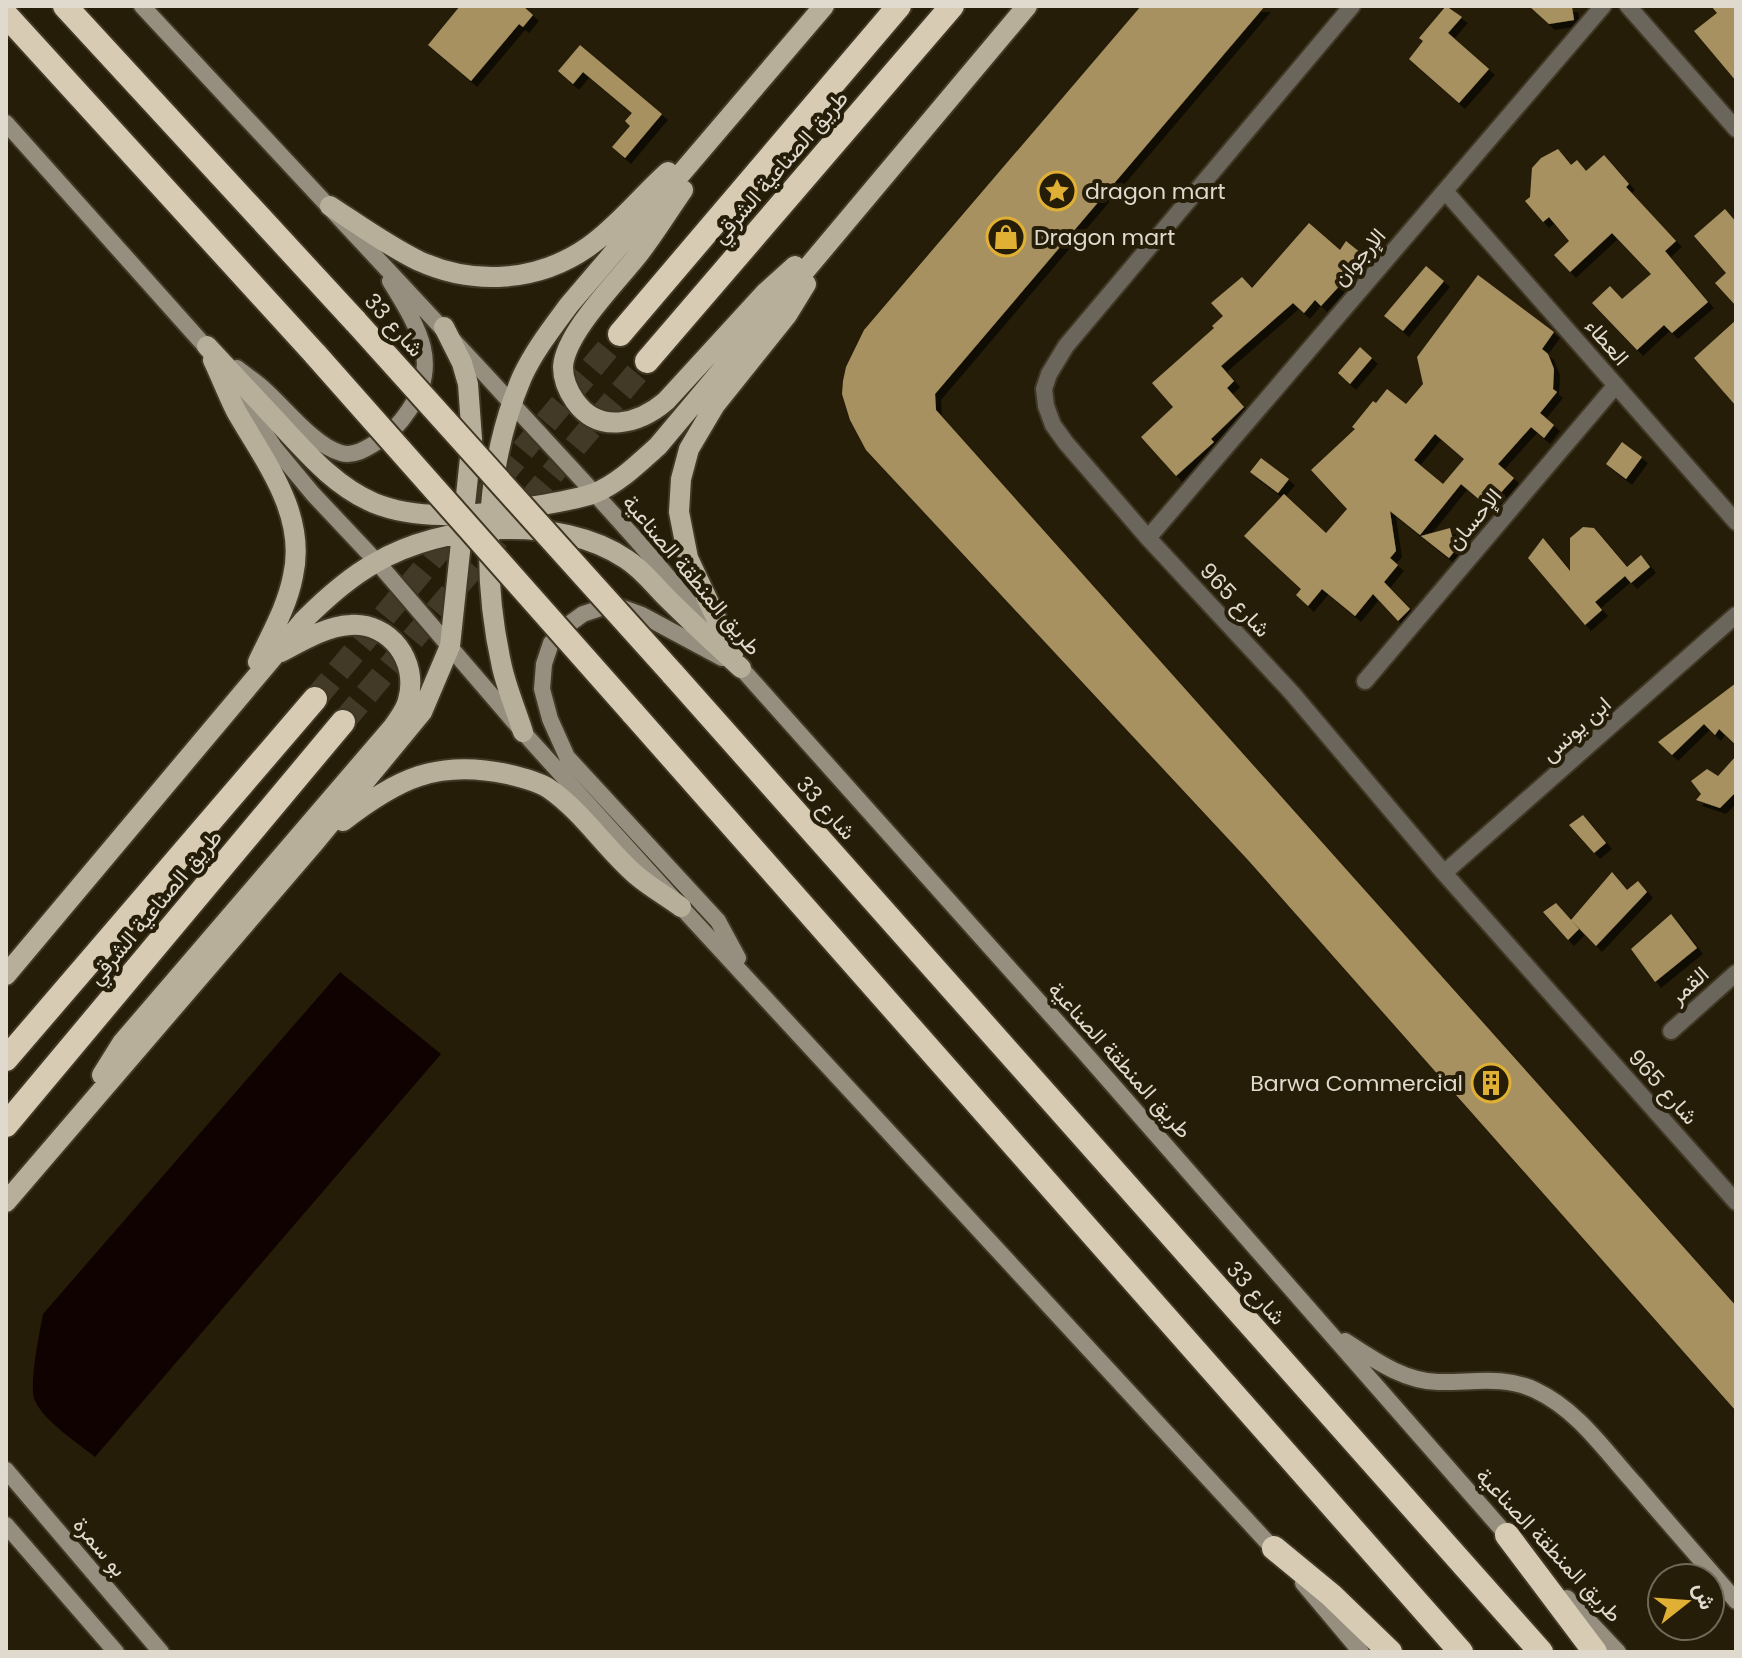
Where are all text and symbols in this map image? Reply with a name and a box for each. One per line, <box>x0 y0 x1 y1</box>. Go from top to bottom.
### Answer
street label: طريق الصناعية الشرقي <box>705 84 858 252</box>
place icon: dragon mart <box>1036 170 1078 212</box>
place label: dragon mart <box>1085 176 1226 207</box>
shop icon: Dragon mart <box>985 216 1027 258</box>
street label: الإرجوان <box>1325 221 1393 293</box>
place label: Dragon mart <box>1034 222 1175 253</box>
street label: شارع 33 <box>357 286 431 364</box>
street label: العطاء <box>1578 312 1636 372</box>
street label: الإحسان <box>1439 482 1509 556</box>
street label: طريق المنطقة الصناعية <box>615 488 769 662</box>
street label: شارع 965 <box>1192 556 1278 644</box>
street label: ابن يونس <box>1534 689 1618 769</box>
street label: شارع 33 <box>789 769 863 847</box>
street label: طريق الصناعية الشرقي <box>81 823 232 993</box>
street label: القمر <box>1662 959 1716 1012</box>
street label: طريق المنطقة الصناعية <box>1041 975 1199 1145</box>
street label: شارع 965 <box>1621 1043 1705 1131</box>
building icon: Barwa Commercial <box>1470 1062 1512 1104</box>
place label: Barwa Commercial <box>1250 1068 1463 1099</box>
street label: شارع 33 <box>1219 1254 1293 1332</box>
street label: طريق المنطقة الصناعية <box>1469 1461 1629 1629</box>
street label: بو سمرة <box>66 1511 134 1583</box>
north arrow <box>1646 1562 1726 1642</box>
text: ش <box>1686 1579 1723 1613</box>

